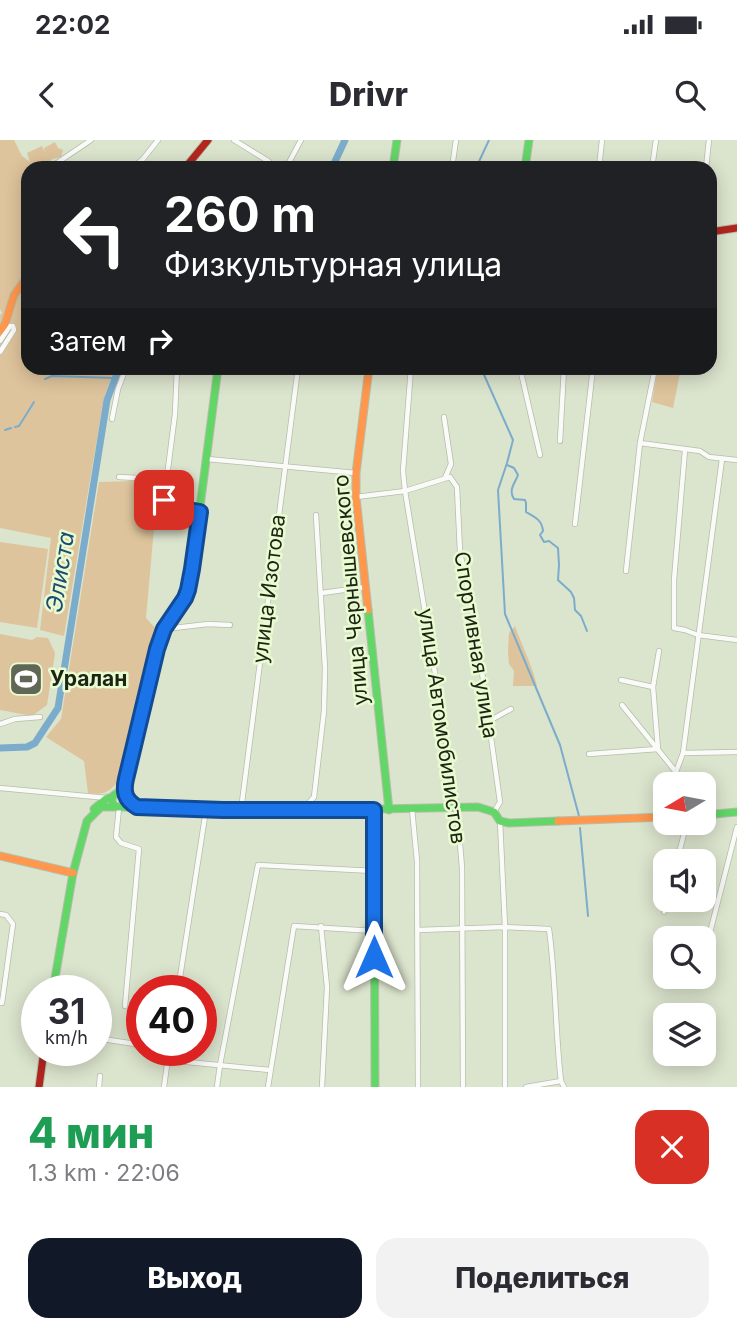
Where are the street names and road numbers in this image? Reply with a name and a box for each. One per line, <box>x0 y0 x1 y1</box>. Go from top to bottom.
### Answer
street label: улица Чернышевского <box>328 474 373 706</box>
street label: улица Изотова <box>247 513 290 665</box>
street label: Спортивная улица <box>449 550 504 740</box>
street label: улица Автомобилистов <box>414 606 471 845</box>

